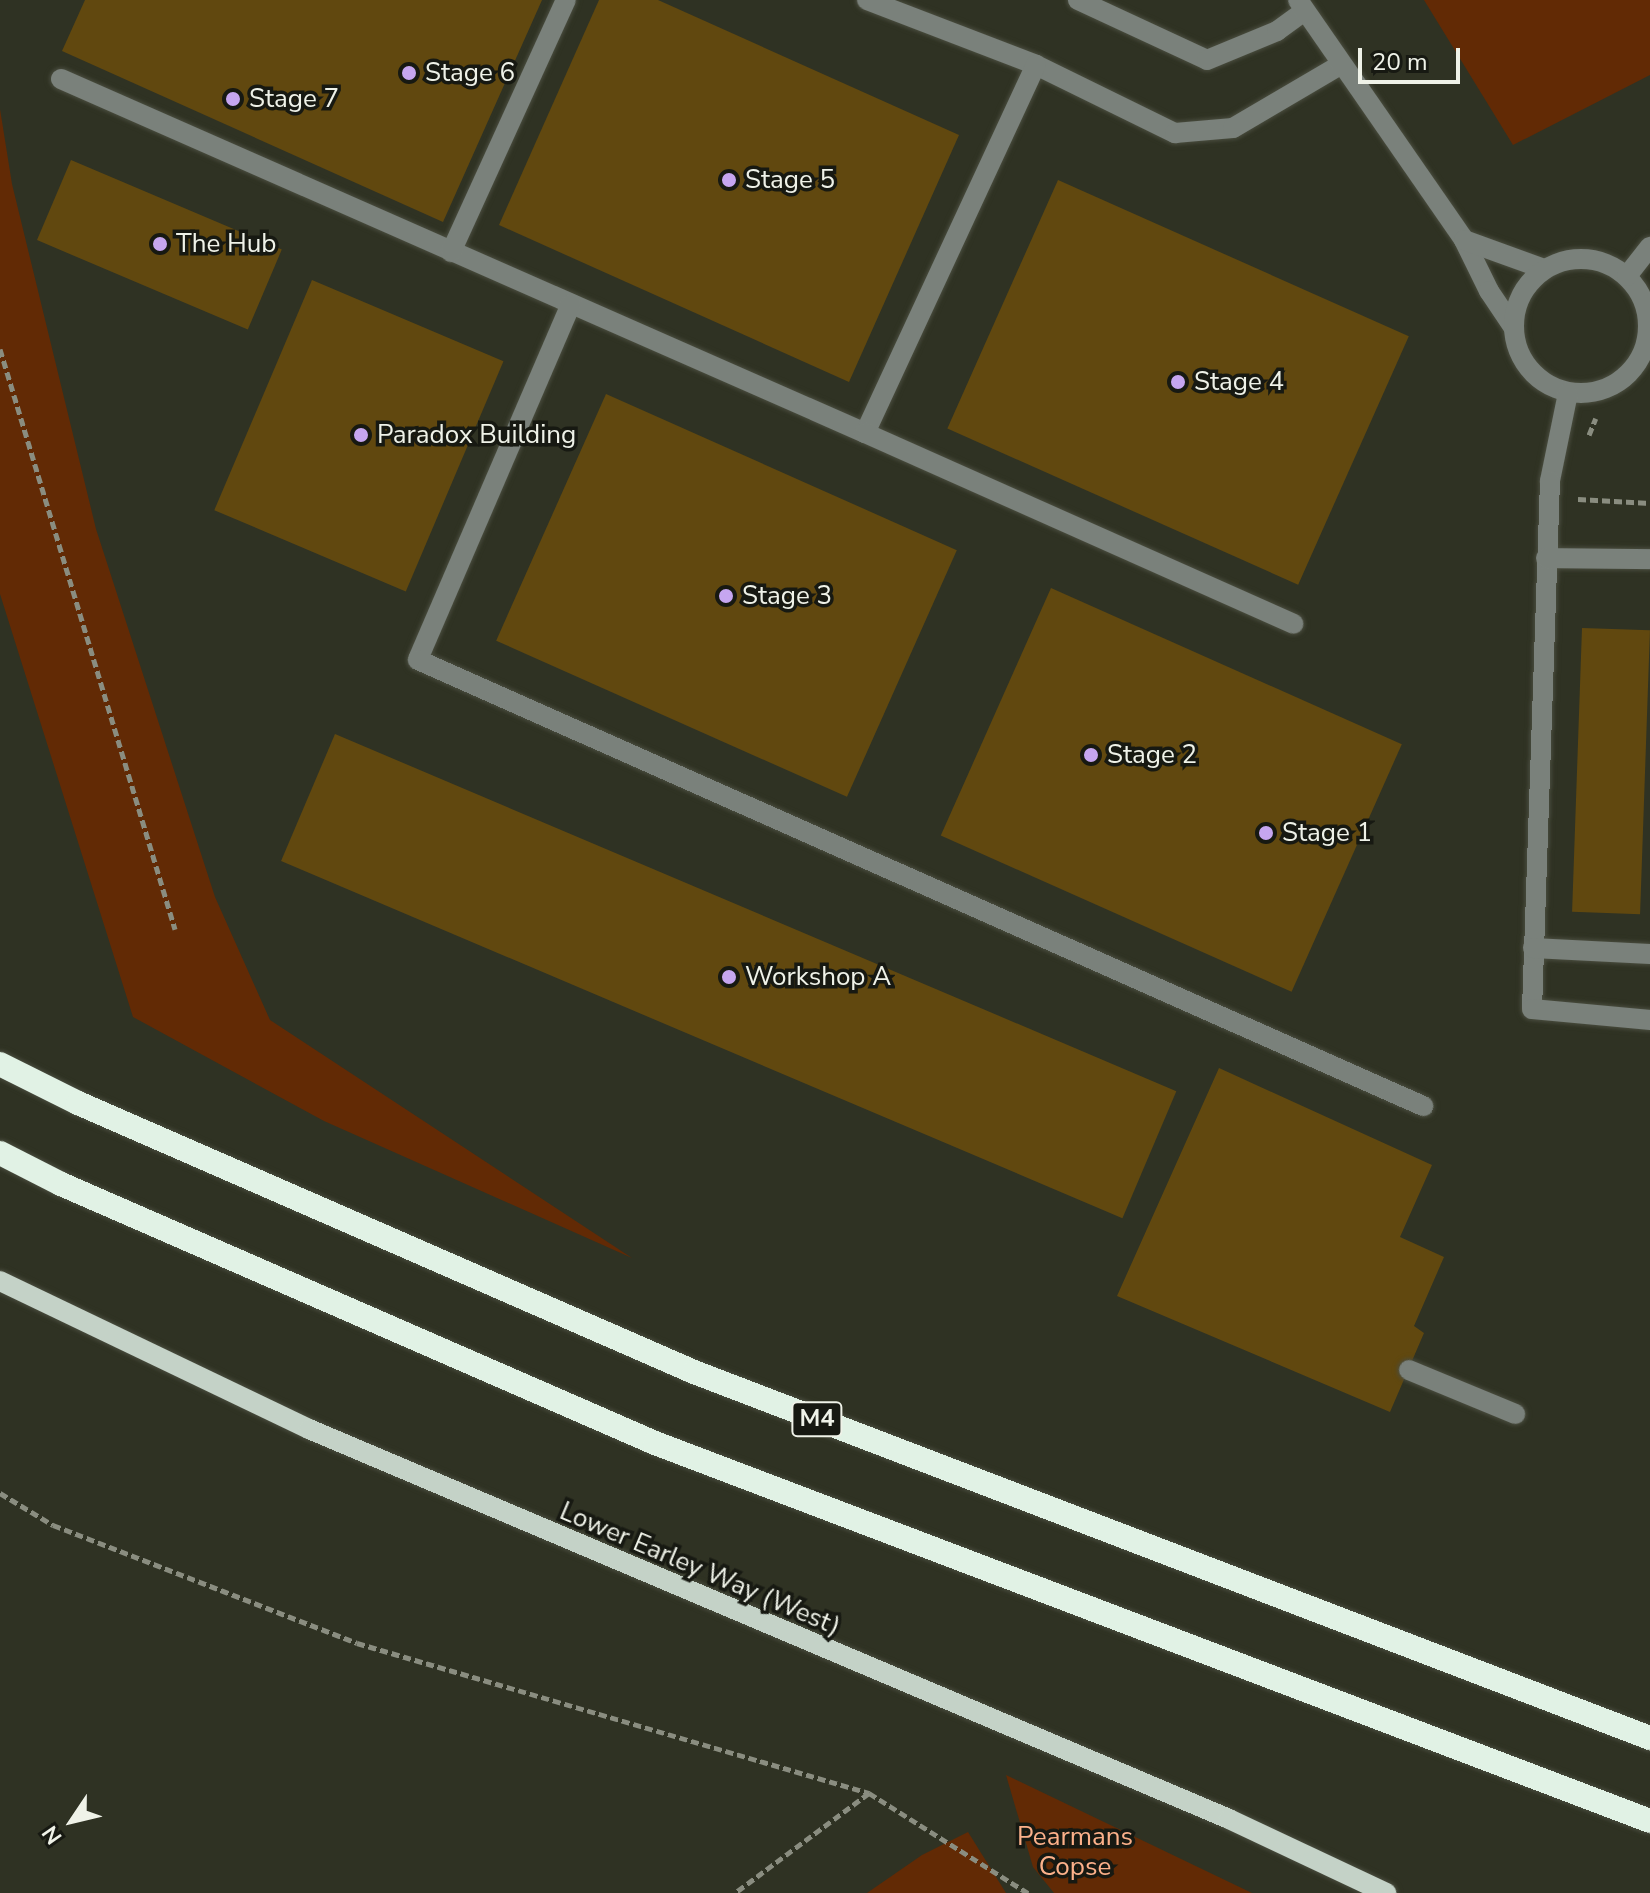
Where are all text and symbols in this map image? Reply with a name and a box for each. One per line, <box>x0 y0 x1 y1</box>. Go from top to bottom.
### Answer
scale bar <box>1362 32 1464 82</box>
text: 20 m <box>1372 46 1428 78</box>
place label: Stage 6 <box>425 57 515 89</box>
marker: Stage 6 <box>400 64 418 82</box>
place label: Stage 7 <box>249 83 339 115</box>
marker: Stage 7 <box>224 90 242 108</box>
place label: Stage 5 <box>745 164 835 196</box>
marker: Stage 5 <box>720 171 738 189</box>
place label: The Hub <box>176 228 276 260</box>
marker: The Hub <box>151 235 169 253</box>
place label: Stage 4 <box>1194 366 1284 398</box>
marker: Stage 4 <box>1169 373 1187 391</box>
place label: Paradox Building <box>377 419 576 451</box>
marker: Paradox Building <box>352 426 370 444</box>
place label: Stage 3 <box>742 580 832 612</box>
marker: Stage 3 <box>717 587 735 605</box>
place label: Stage 2 <box>1107 739 1197 771</box>
marker: Stage 2 <box>1082 746 1100 764</box>
place label: Stage 1 <box>1282 817 1372 849</box>
marker: Stage 1 <box>1257 824 1275 842</box>
place label: Workshop A <box>745 961 891 993</box>
marker: Workshop A <box>720 968 738 986</box>
road number: M4 <box>791 1399 843 1439</box>
street label: Lower Earley Way (West) <box>555 1496 845 1642</box>
north arrow <box>32 1781 112 1861</box>
text: N <box>35 1819 69 1850</box>
park label: Pearmans Copse <box>1017 1821 1133 1882</box>

